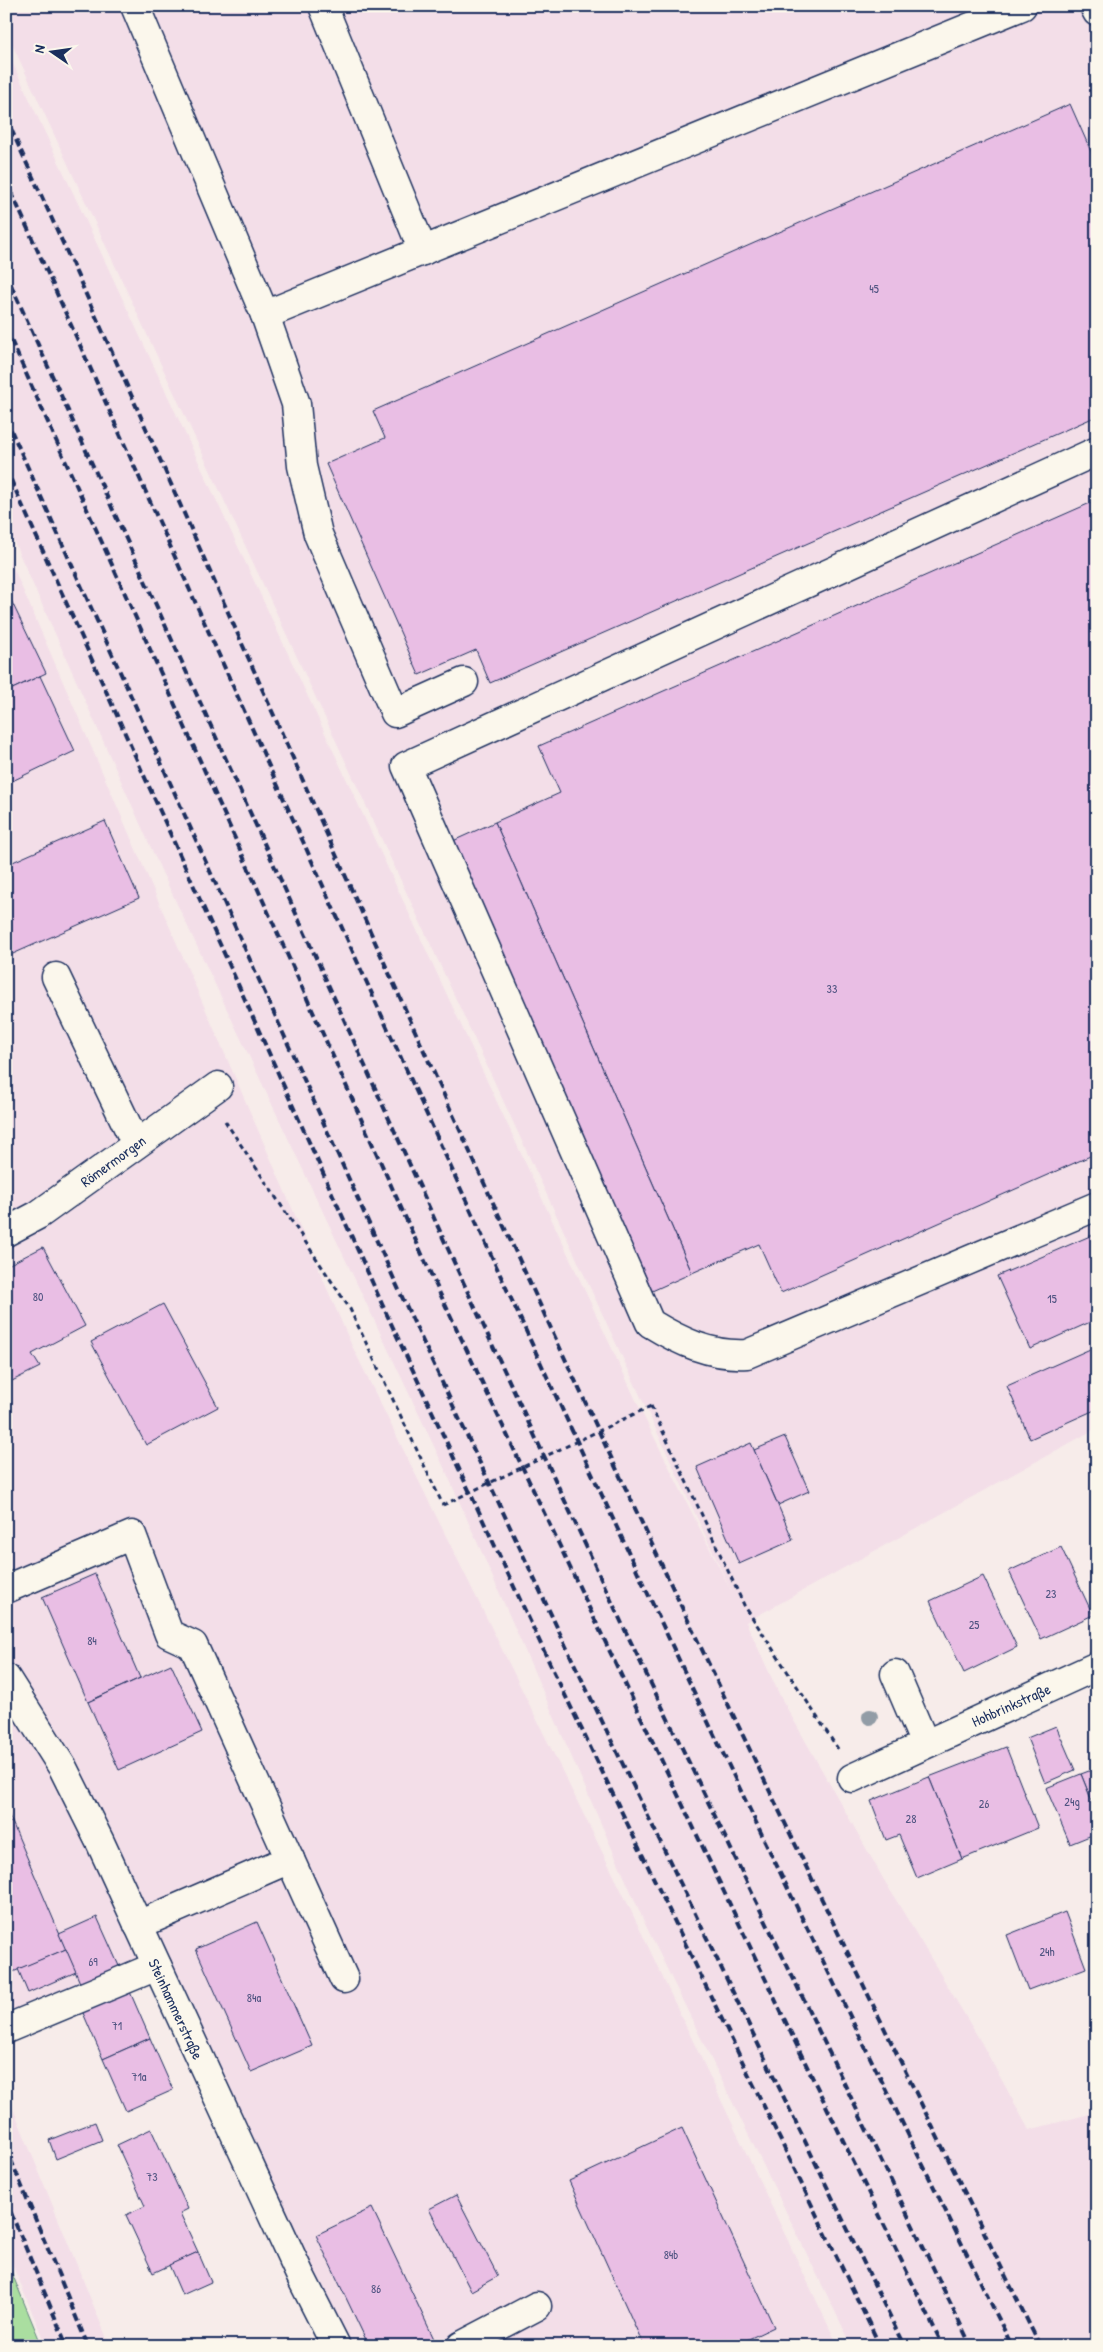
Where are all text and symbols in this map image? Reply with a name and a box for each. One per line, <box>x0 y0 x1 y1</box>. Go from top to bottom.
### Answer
north arrow <box>28 28 78 78</box>
text: N <box>29 43 49 55</box>
house number: 45 <box>869 280 879 297</box>
house number: 33 <box>827 980 837 997</box>
street label: Römermorgen <box>76 1130 150 1192</box>
house number: 80 <box>33 1288 43 1305</box>
house number: 15 <box>1047 1290 1057 1307</box>
house number: 23 <box>1046 1585 1057 1602</box>
house number: 25 <box>969 1616 979 1633</box>
house number: 84 <box>87 1632 97 1649</box>
street label: Hohbrinkstraße <box>968 1678 1054 1732</box>
house number: 24g <box>1064 1793 1080 1810</box>
house number: 26 <box>979 1795 989 1812</box>
house number: 28 <box>906 1810 916 1827</box>
house number: 24h <box>1039 1943 1055 1960</box>
house number: 69 <box>88 1953 98 1970</box>
street label: Steinhammerstraße <box>143 1955 209 2063</box>
house number: 84a <box>247 1989 261 2006</box>
house number: 71 <box>112 2017 122 2034</box>
house number: 71a <box>131 2068 147 2085</box>
house number: 73 <box>146 2168 158 2185</box>
house number: 84b <box>664 2246 678 2263</box>
house number: 86 <box>371 2280 381 2297</box>

